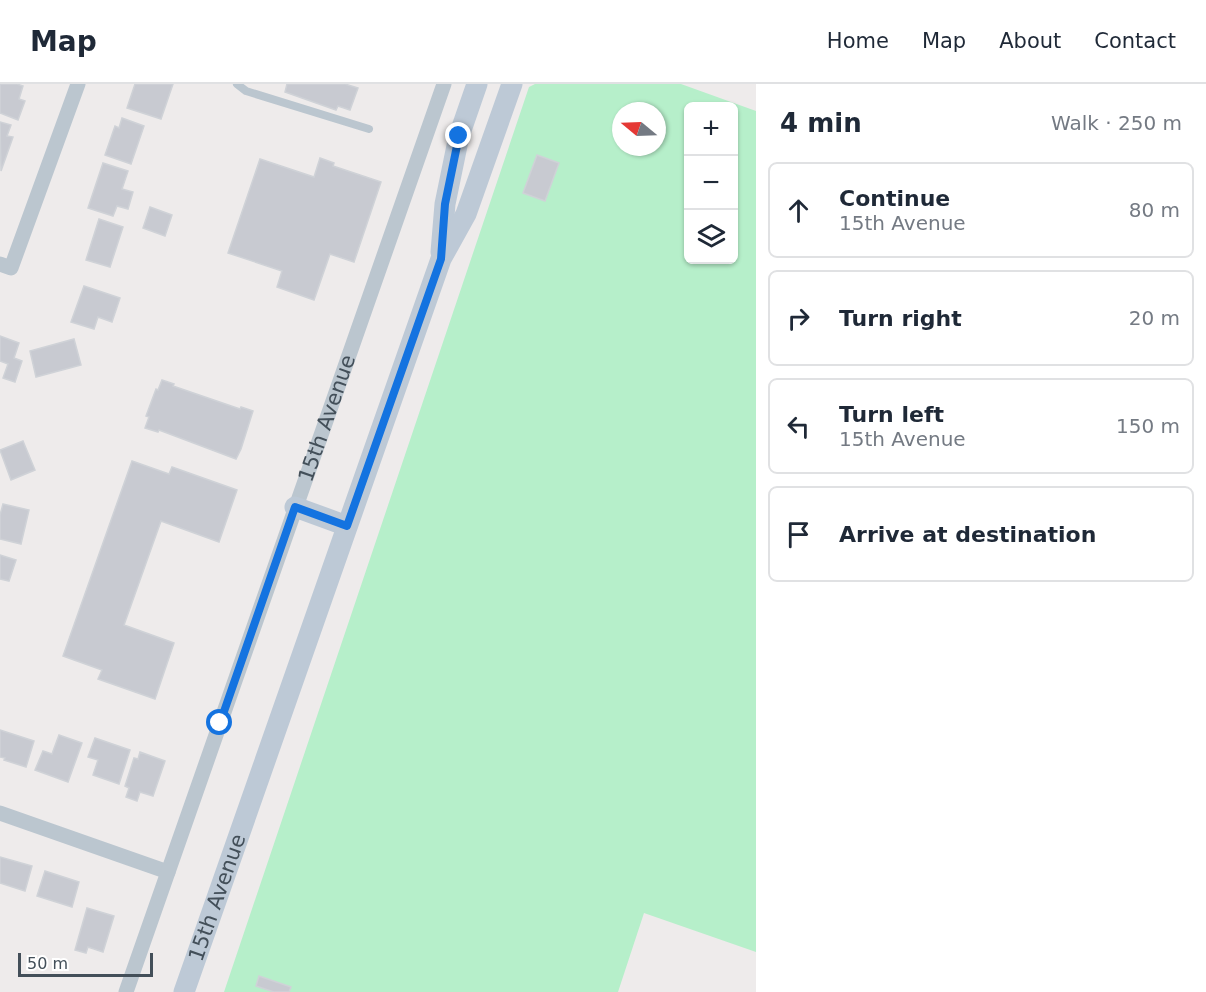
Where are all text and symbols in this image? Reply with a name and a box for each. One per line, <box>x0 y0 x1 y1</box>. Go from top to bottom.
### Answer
text: Map <box>30 25 97 58</box>
text: Home <box>827 29 889 53</box>
text: Map <box>922 29 966 53</box>
text: About <box>999 29 1061 53</box>
text: Contact <box>1094 29 1176 53</box>
north arrow <box>612 102 666 156</box>
map controls <box>684 102 738 264</box>
button: + <box>684 102 738 156</box>
text: 4 min <box>780 108 862 138</box>
text: Walk · 250 m <box>1051 111 1182 135</box>
route end <box>445 122 471 148</box>
button: − <box>684 156 738 210</box>
text: Continue <box>839 186 950 211</box>
icon: ahead <box>782 194 815 227</box>
text: 80 m <box>1129 198 1180 222</box>
button: layers <box>684 210 738 264</box>
text: 15th Avenue <box>839 211 966 235</box>
icon: right <box>782 302 815 335</box>
text: Turn right <box>839 306 962 331</box>
text: 20 m <box>1129 306 1180 330</box>
street label: 15th Avenue <box>294 351 360 485</box>
text: Turn left <box>839 402 944 427</box>
icon: left <box>782 410 815 443</box>
text: 150 m <box>1116 414 1180 438</box>
text: 15th Avenue <box>839 427 966 451</box>
icon: arrive <box>782 518 815 551</box>
text: Arrive at destination <box>839 522 1096 547</box>
route start <box>206 709 232 735</box>
street label: 15th Avenue <box>184 831 250 964</box>
scale bar <box>18 950 153 978</box>
text: 50 m <box>27 954 68 973</box>

